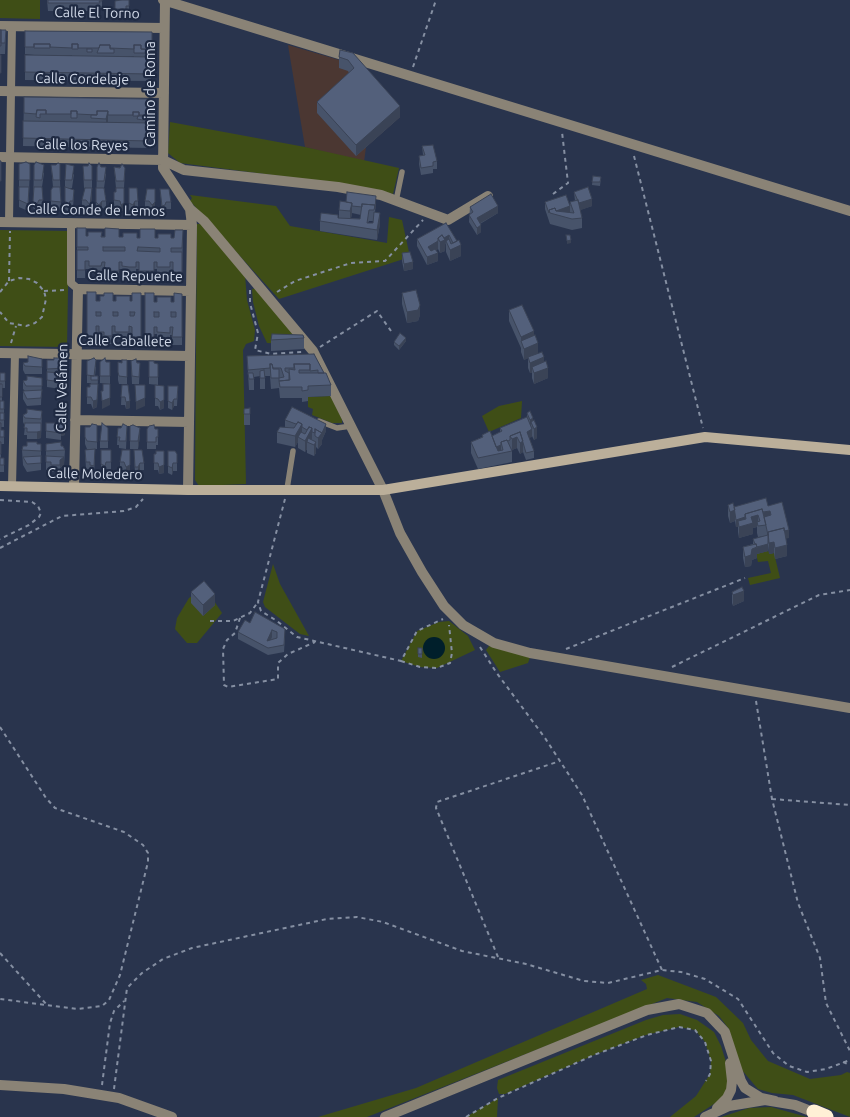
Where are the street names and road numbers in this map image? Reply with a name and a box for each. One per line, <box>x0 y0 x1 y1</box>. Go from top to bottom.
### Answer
street label: Calle El Torno <box>54 4 140 22</box>
street label: Camino de Roma <box>142 41 158 147</box>
street label: Calle Cordelaje <box>35 70 129 88</box>
street label: Calle los Reyes <box>36 136 128 154</box>
street label: Calle Conde de Lemos <box>27 200 165 220</box>
street label: Calle Repuente <box>87 267 183 285</box>
street label: Calle Caballete <box>78 332 172 350</box>
street label: Calle Velámen <box>53 343 71 433</box>
street label: Calle Moledero <box>47 465 143 483</box>

